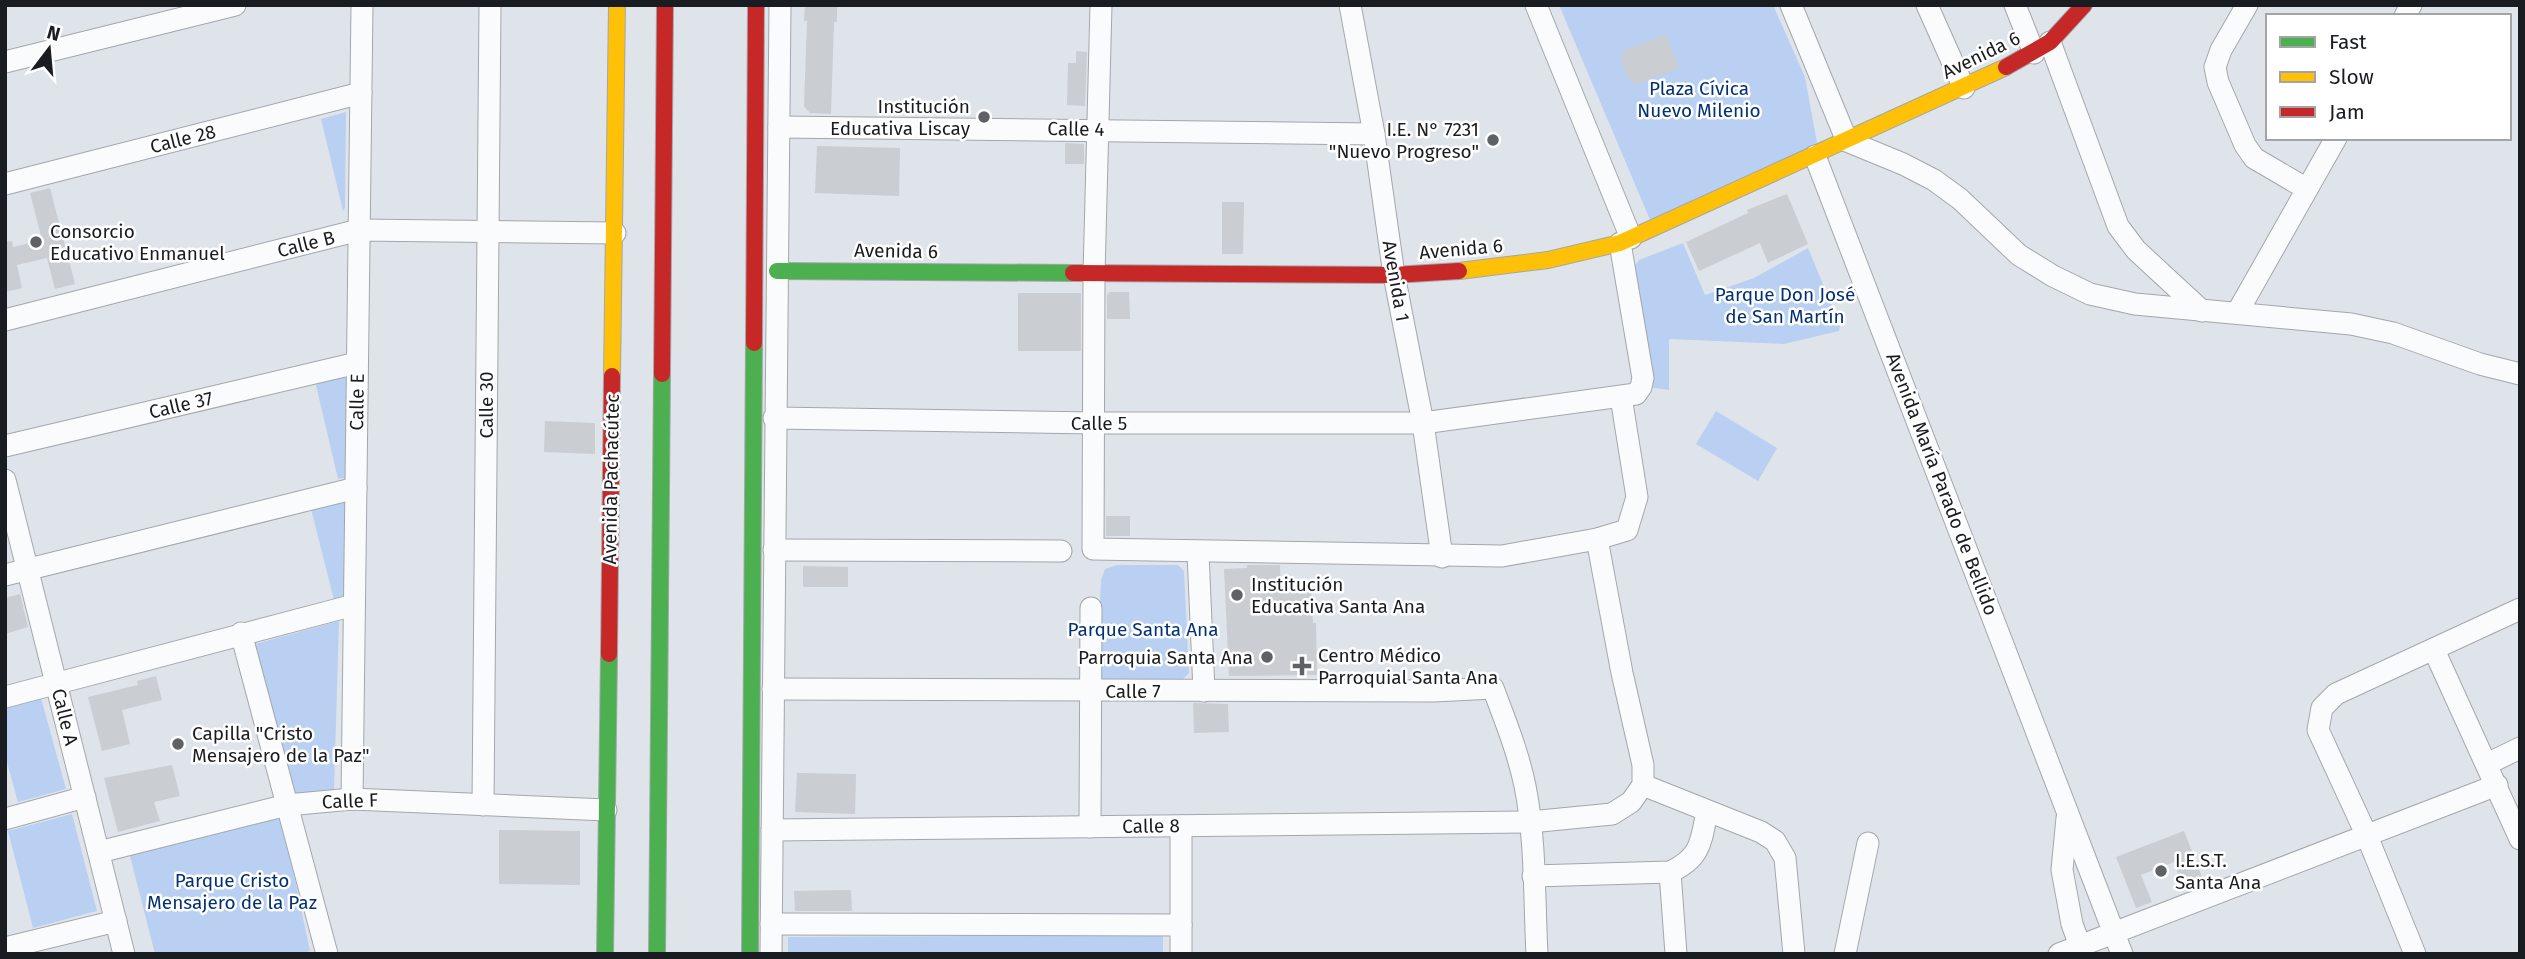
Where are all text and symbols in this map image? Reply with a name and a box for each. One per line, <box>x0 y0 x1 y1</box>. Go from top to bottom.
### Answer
north arrow <box>14 14 84 84</box>
legend <box>2266 14 2511 140</box>
text: N <box>44 20 63 46</box>
street label: Avenida 6 <box>1938 26 2024 84</box>
text: Fast <box>2329 29 2367 55</box>
text: Slow <box>2329 64 2374 90</box>
park label: Plaza Cívica Nuevo Milenio <box>1637 77 1761 122</box>
place label: Institución Educativa Liscay <box>830 95 971 140</box>
text: Jam <box>2329 99 2365 125</box>
marker: Institución Educativa Liscay <box>976 109 992 125</box>
street label: Calle 4 <box>1047 117 1105 141</box>
place label: I.E. N° 7231 "Nuevo Progreso" <box>1329 118 1479 163</box>
street label: Calle 28 <box>148 120 218 158</box>
marker: I.E. N° 7231 "Nuevo Progreso" <box>1485 132 1501 148</box>
place label: Consorcio Educativo Enmanuel <box>50 220 225 265</box>
street label: Calle B <box>275 226 337 262</box>
marker: Consorcio Educativo Enmanuel <box>28 234 44 250</box>
street label: Avenida 6 <box>1418 234 1504 264</box>
street label: Avenida 6 <box>854 239 938 263</box>
street label: Avenida 1 <box>1378 239 1414 323</box>
park label: Parque Don José de San Martín <box>1715 283 1855 328</box>
street label: Avenida María Parado de Bellido <box>1881 349 2003 619</box>
street label: Calle 30 <box>475 371 498 439</box>
street label: Calle E <box>345 373 369 431</box>
street label: Calle 37 <box>147 386 215 424</box>
street label: Avenida Pachacútec <box>598 394 624 564</box>
street label: Calle 5 <box>1071 412 1127 435</box>
place label: Institución Educativa Santa Ana <box>1251 573 1425 618</box>
marker: Institución Educativa Santa Ana <box>1229 587 1245 603</box>
park label: Parque Santa Ana <box>1067 618 1219 641</box>
place label: Centro Médico Parroquial Santa Ana <box>1318 644 1498 689</box>
place label: Parroquia Santa Ana <box>1078 646 1253 669</box>
marker: Parroquia Santa Ana <box>1259 649 1275 665</box>
marker: Centro Médico Parroquial Santa Ana <box>1292 656 1312 676</box>
street label: Calle 7 <box>1105 680 1161 703</box>
street label: Calle A <box>47 686 83 748</box>
place label: Capilla "Cristo Mensajero de la Paz" <box>192 722 369 767</box>
marker: Capilla "Cristo Mensajero de la Paz" <box>170 736 186 752</box>
street label: Calle F <box>321 789 379 813</box>
street label: Calle 8 <box>1122 814 1180 838</box>
place label: I.E.S.T. Santa Ana <box>2175 849 2261 894</box>
marker: I.E.S.T. Santa Ana <box>2153 863 2169 879</box>
park label: Parque Cristo Mensajero de la Paz <box>147 869 317 914</box>

